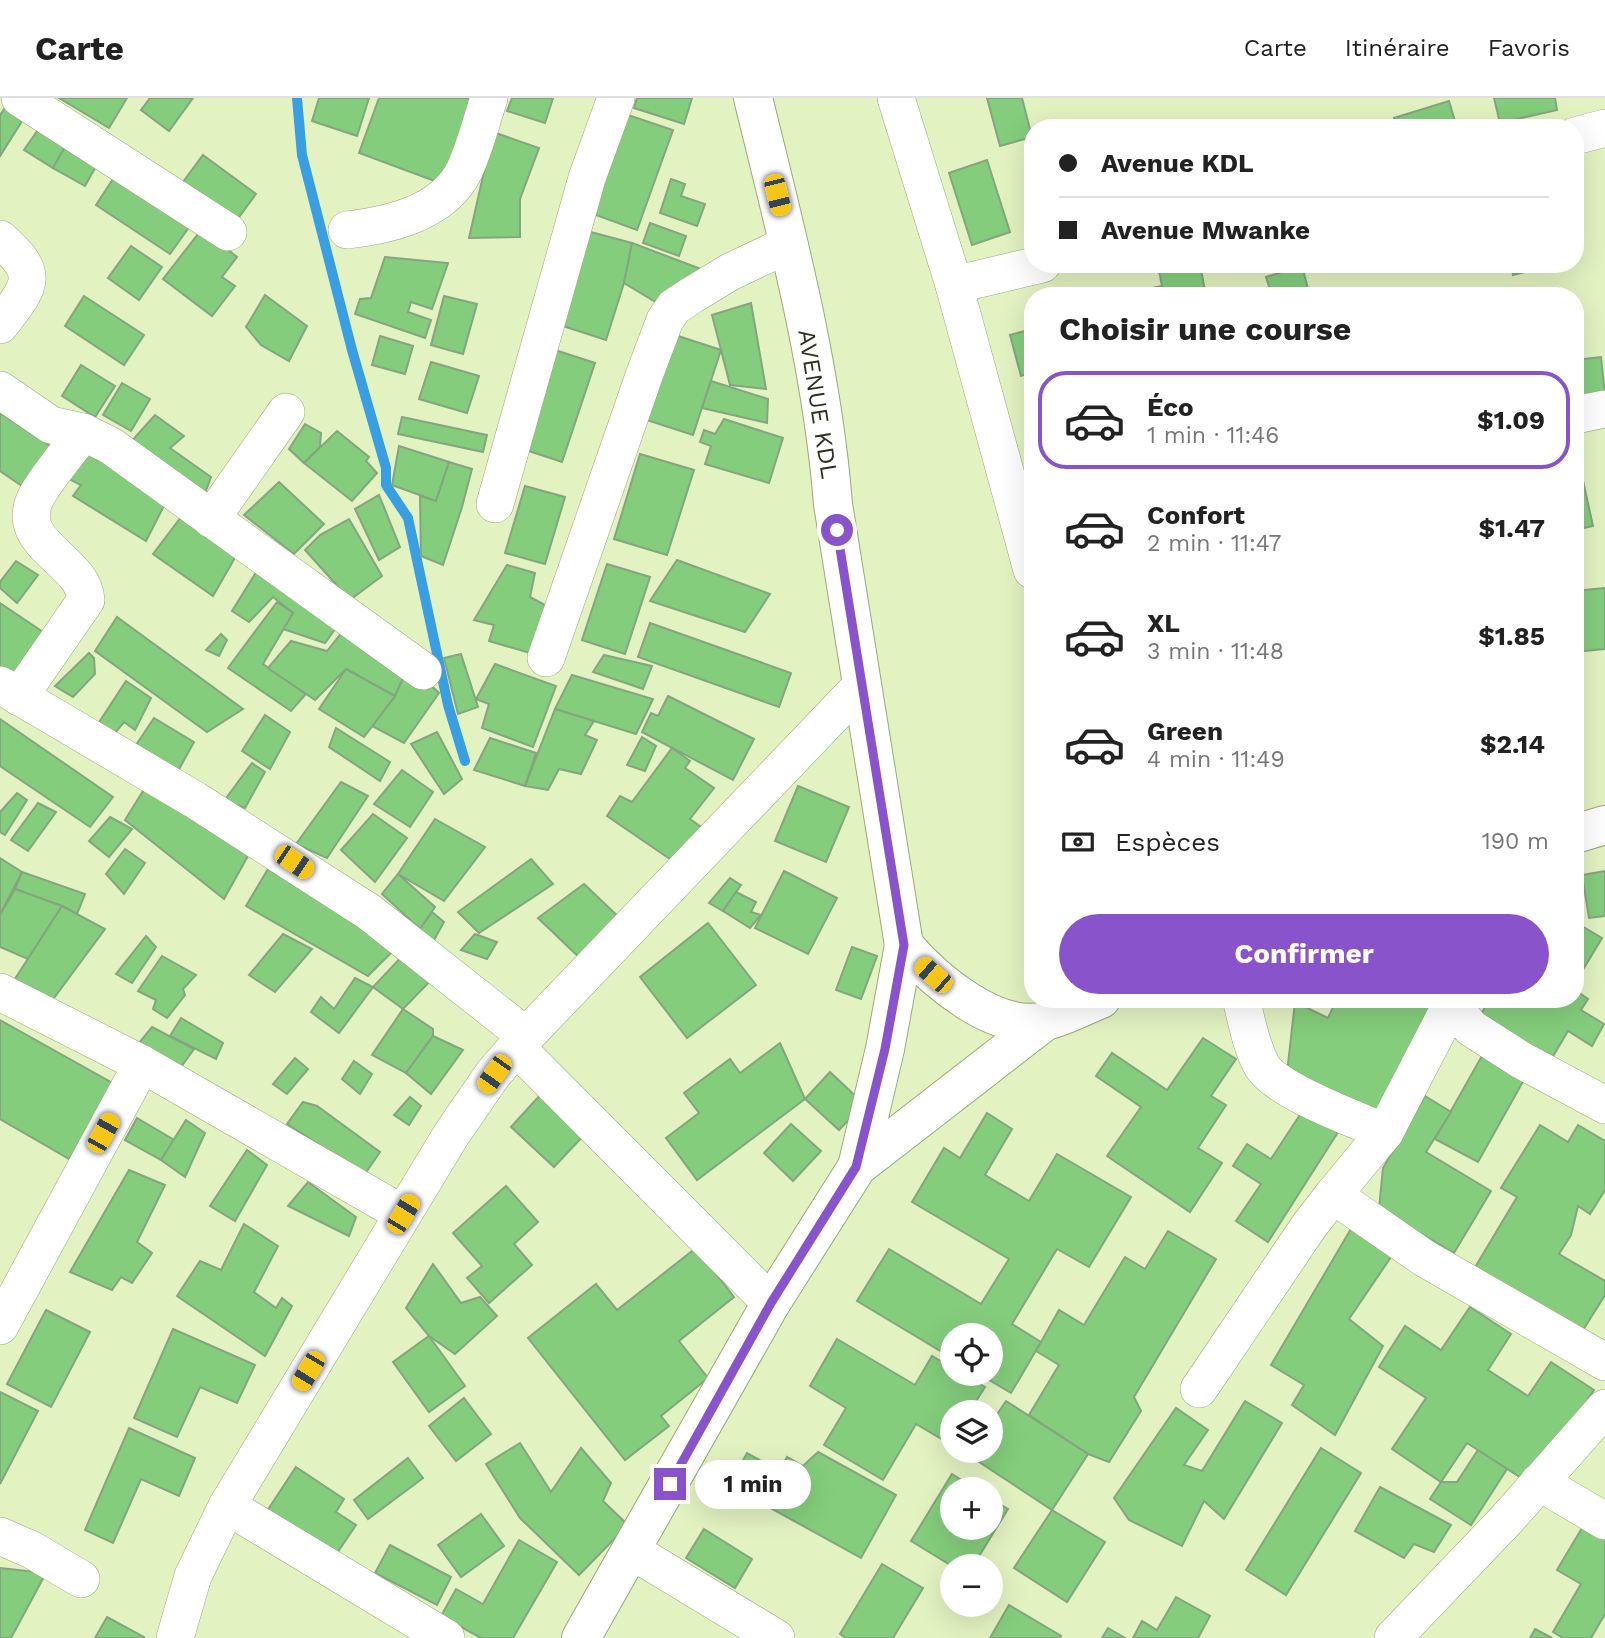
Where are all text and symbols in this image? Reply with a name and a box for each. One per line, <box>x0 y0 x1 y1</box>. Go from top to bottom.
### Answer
text: Carte <box>35 29 124 68</box>
text: Carte <box>1244 34 1307 62</box>
text: Itinéraire <box>1345 34 1450 62</box>
text: Favoris <box>1488 34 1570 62</box>
text: Avenue KDL <box>1101 148 1254 178</box>
car <box>762 172 793 218</box>
text: Avenue Mwanke <box>1101 215 1310 245</box>
text: Choisir une course <box>1059 310 1351 348</box>
street label: AVENUE KDL <box>792 327 844 481</box>
icon: car <box>1063 389 1126 452</box>
text: Éco <box>1147 392 1194 422</box>
text: $1.09 <box>1477 405 1545 435</box>
text: 1 min · 11:46 <box>1147 422 1279 449</box>
icon: car <box>1063 497 1126 560</box>
text: Confort <box>1147 500 1245 530</box>
text: $1.47 <box>1478 513 1545 543</box>
route start <box>821 514 853 546</box>
text: 2 min · 11:47 <box>1147 530 1282 557</box>
icon: car <box>1063 605 1126 668</box>
text: XL <box>1147 608 1180 638</box>
text: $1.85 <box>1478 621 1545 651</box>
text: 3 min · 11:48 <box>1147 638 1284 665</box>
icon: car <box>1063 713 1126 776</box>
text: Green <box>1147 716 1223 746</box>
text: $2.14 <box>1480 729 1545 759</box>
text: 4 min · 11:49 <box>1147 746 1285 773</box>
icon: cash <box>1059 823 1097 861</box>
text: Espèces <box>1115 827 1220 857</box>
text: 190 m <box>1482 828 1549 855</box>
car <box>271 842 318 882</box>
button: Confirmer <box>1059 914 1549 994</box>
car <box>911 953 956 997</box>
car <box>474 1051 515 1097</box>
car <box>84 1110 123 1156</box>
car <box>384 1191 423 1237</box>
map controls <box>940 1323 1003 1617</box>
button: locate <box>940 1323 1003 1386</box>
car <box>289 1348 328 1394</box>
button: layers <box>940 1400 1003 1463</box>
callout: 1 min <box>694 1460 810 1508</box>
route end <box>654 1468 686 1500</box>
text: 1 min <box>723 1471 783 1498</box>
button: + <box>940 1477 1003 1540</box>
button: − <box>940 1554 1003 1617</box>

